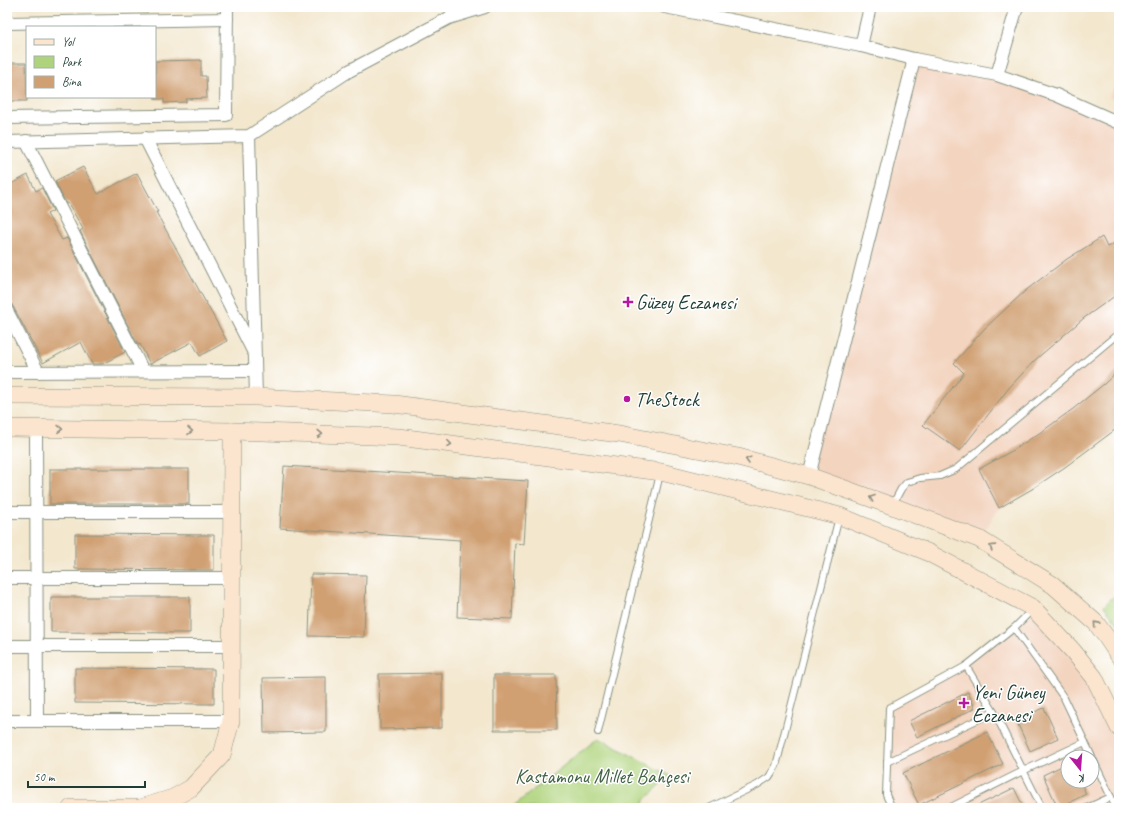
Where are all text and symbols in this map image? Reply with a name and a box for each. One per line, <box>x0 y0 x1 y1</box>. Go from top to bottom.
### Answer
legend <box>26 26 156 98</box>
text: Yol <box>62 34 76 50</box>
text: Park <box>62 54 83 70</box>
text: Bina <box>62 74 82 90</box>
place label: Güzey Eczanesi <box>636 290 738 315</box>
marker: Güzey Eczanesi <box>623 297 633 307</box>
place label: TheStock <box>635 387 700 412</box>
marker: TheStock <box>622 394 632 404</box>
one-way arrow <box>57 425 63 433</box>
one-way arrow <box>187 427 193 435</box>
one-way arrow <box>317 430 323 439</box>
one-way arrow <box>446 439 452 448</box>
one-way arrow <box>744 456 751 465</box>
one-way arrow <box>868 495 875 503</box>
one-way arrow <box>989 545 996 552</box>
one-way arrow <box>1093 621 1101 629</box>
place label: Yeni Güney Eczanesi <box>972 680 1046 728</box>
marker: Yeni Güney Eczanesi <box>959 698 969 708</box>
north arrow <box>1060 749 1100 789</box>
scale bar <box>28 763 145 789</box>
park label: Kastamonu Millet Bahçesi <box>515 764 691 789</box>
text: 50 m <box>34 769 56 785</box>
text: K <box>1076 771 1088 787</box>

